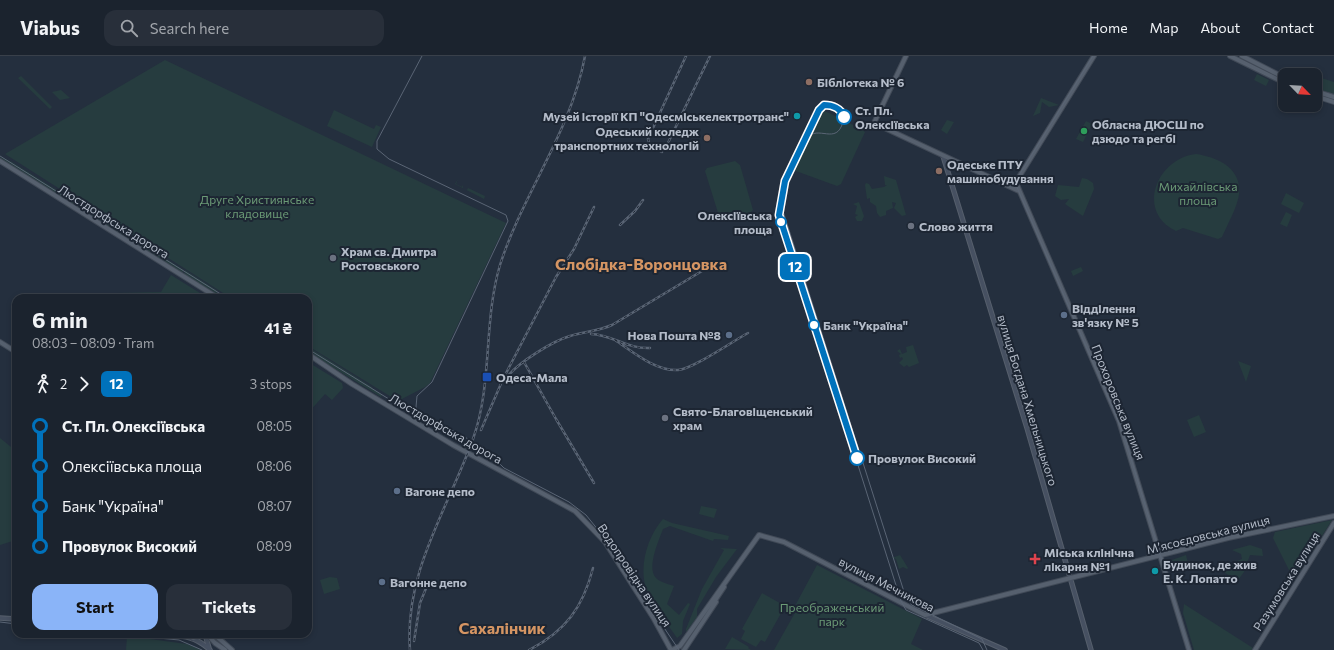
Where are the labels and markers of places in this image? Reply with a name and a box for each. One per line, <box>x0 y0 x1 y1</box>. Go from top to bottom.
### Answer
place label: Бібліотека № 6 <box>817 75 904 89</box>
marker: Бібліотека № 6 <box>804 77 814 87</box>
place label: Ст. Пл. Олексіївська <box>855 103 929 131</box>
place label: Музей історії КП "Одесміськелектротранс" <box>543 109 789 123</box>
marker: Ст. Пл. Олексіївська <box>836 109 852 125</box>
marker: Музей історії КП "Одесміськелектротранс" <box>792 111 802 121</box>
place label: Обласна ДЮСШ по дзюдо та регбі <box>1092 117 1204 145</box>
place label: Одеський коледж транспортних технологій <box>554 124 700 152</box>
marker: Обласна ДЮСШ по дзюдо та регбі <box>1079 126 1089 136</box>
marker: Одеський коледж транспортних технологій <box>702 133 712 143</box>
place label: Одеське ПТУ машинобудування <box>947 157 1054 185</box>
marker: Одеське ПТУ машинобудування <box>934 166 944 176</box>
place label: Олексіївська площа <box>698 208 772 236</box>
marker: Олексіївська площа <box>775 216 787 228</box>
place label: Слово життя <box>919 219 993 233</box>
marker: Слово життя <box>906 221 916 231</box>
place label: Храм св. Дмитра Ростовського <box>341 244 437 272</box>
marker: Храм св. Дмитра Ростовського <box>328 253 338 263</box>
place label: Відділення зв'язку № 5 <box>1072 301 1139 329</box>
marker: Відділення зв'язку № 5 <box>1059 310 1069 320</box>
place label: Банк "Україна" <box>823 318 908 332</box>
marker: Банк "Україна" <box>808 319 820 331</box>
place label: Нова Пошта №8 <box>628 328 721 342</box>
marker: Нова Пошта №8 <box>724 330 734 340</box>
place label: Одеса-Мала <box>496 370 568 384</box>
marker: Одеса-Мала <box>481 371 493 383</box>
place label: Свято-Благовіщенський храм <box>673 404 813 432</box>
marker: Свято-Благовіщенський храм <box>660 413 670 423</box>
marker: Провулок Високий <box>849 450 865 466</box>
place label: Провулок Високий <box>868 451 976 465</box>
place label: Вагоне депо <box>405 484 475 498</box>
marker: Вагоне депо <box>392 486 402 496</box>
place label: Міська клінічна лікарня №1 <box>1044 545 1134 573</box>
marker: Міська клінічна лікарня №1 <box>1029 553 1041 565</box>
place label: Будинок, де жив Е. К. Лопатто <box>1163 557 1257 585</box>
marker: Будинок, де жив Е. К. Лопатто <box>1150 566 1160 576</box>
place label: Вагонне депо <box>390 575 467 589</box>
marker: Вагонне депо <box>377 577 387 587</box>

